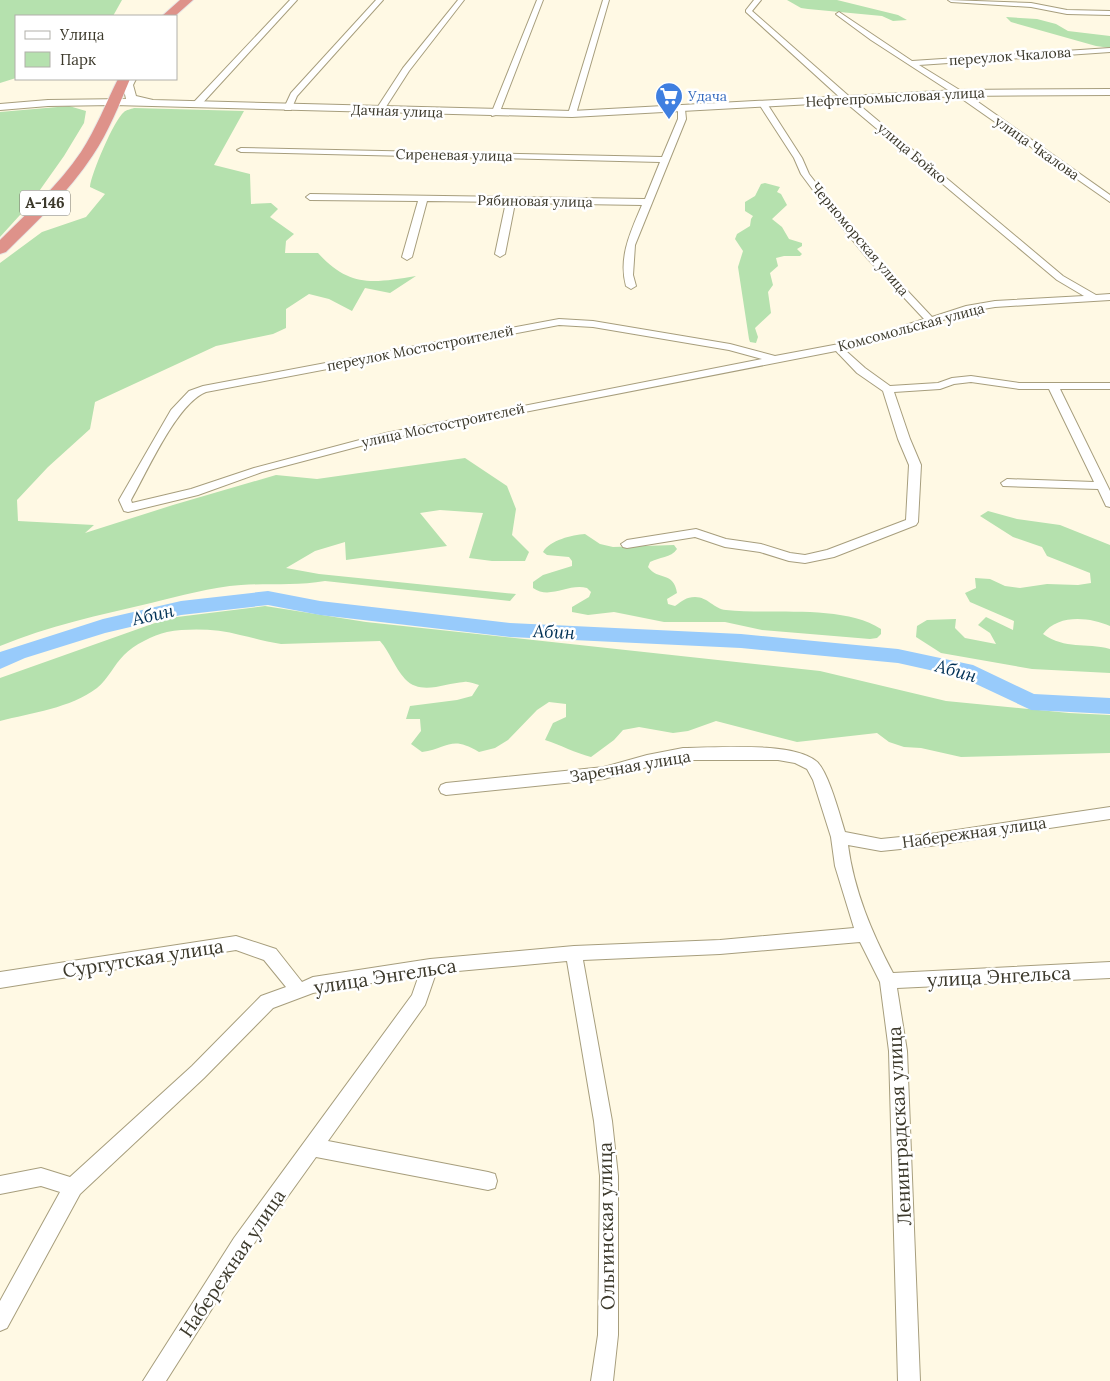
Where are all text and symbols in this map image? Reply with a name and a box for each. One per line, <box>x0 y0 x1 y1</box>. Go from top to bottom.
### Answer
legend <box>15 15 178 80</box>
text: Улица <box>59 25 105 44</box>
street label: переулок Чкалова <box>948 43 1072 69</box>
text: Парк <box>60 50 96 69</box>
supermarket icon: Удача <box>654 81 684 120</box>
street label: Нефтепромысловая улица <box>805 83 985 111</box>
place label: Удача <box>687 87 727 105</box>
street label: Дачная улица <box>351 100 443 122</box>
street label: улица Чкалова <box>991 112 1083 184</box>
street label: улица Бойко <box>874 119 950 187</box>
street label: Сиреневая улица <box>395 145 513 165</box>
street label: Черноморская улица <box>807 178 913 300</box>
road number: А-146 <box>20 190 70 216</box>
street label: Рябиновая улица <box>477 191 593 211</box>
street label: Комсомольская улица <box>836 299 986 355</box>
street label: переулок Мостостроителей <box>325 321 515 375</box>
street label: улица Мостостроителей <box>360 399 526 451</box>
water label: Абин <box>129 599 176 631</box>
water label: Абин <box>531 619 576 644</box>
water label: Абин <box>932 653 980 687</box>
street label: Заречная улица <box>568 746 692 786</box>
street label: Набережная улица <box>900 812 1048 852</box>
street label: Сургутская улица <box>61 933 225 983</box>
street label: улица Энгельса <box>312 953 458 999</box>
street label: улица Энгельса <box>926 960 1072 992</box>
street label: Ленинградская улица <box>882 1026 916 1226</box>
street label: Ольгинская улица <box>593 1142 619 1310</box>
street label: Набережная улица <box>174 1184 290 1341</box>

